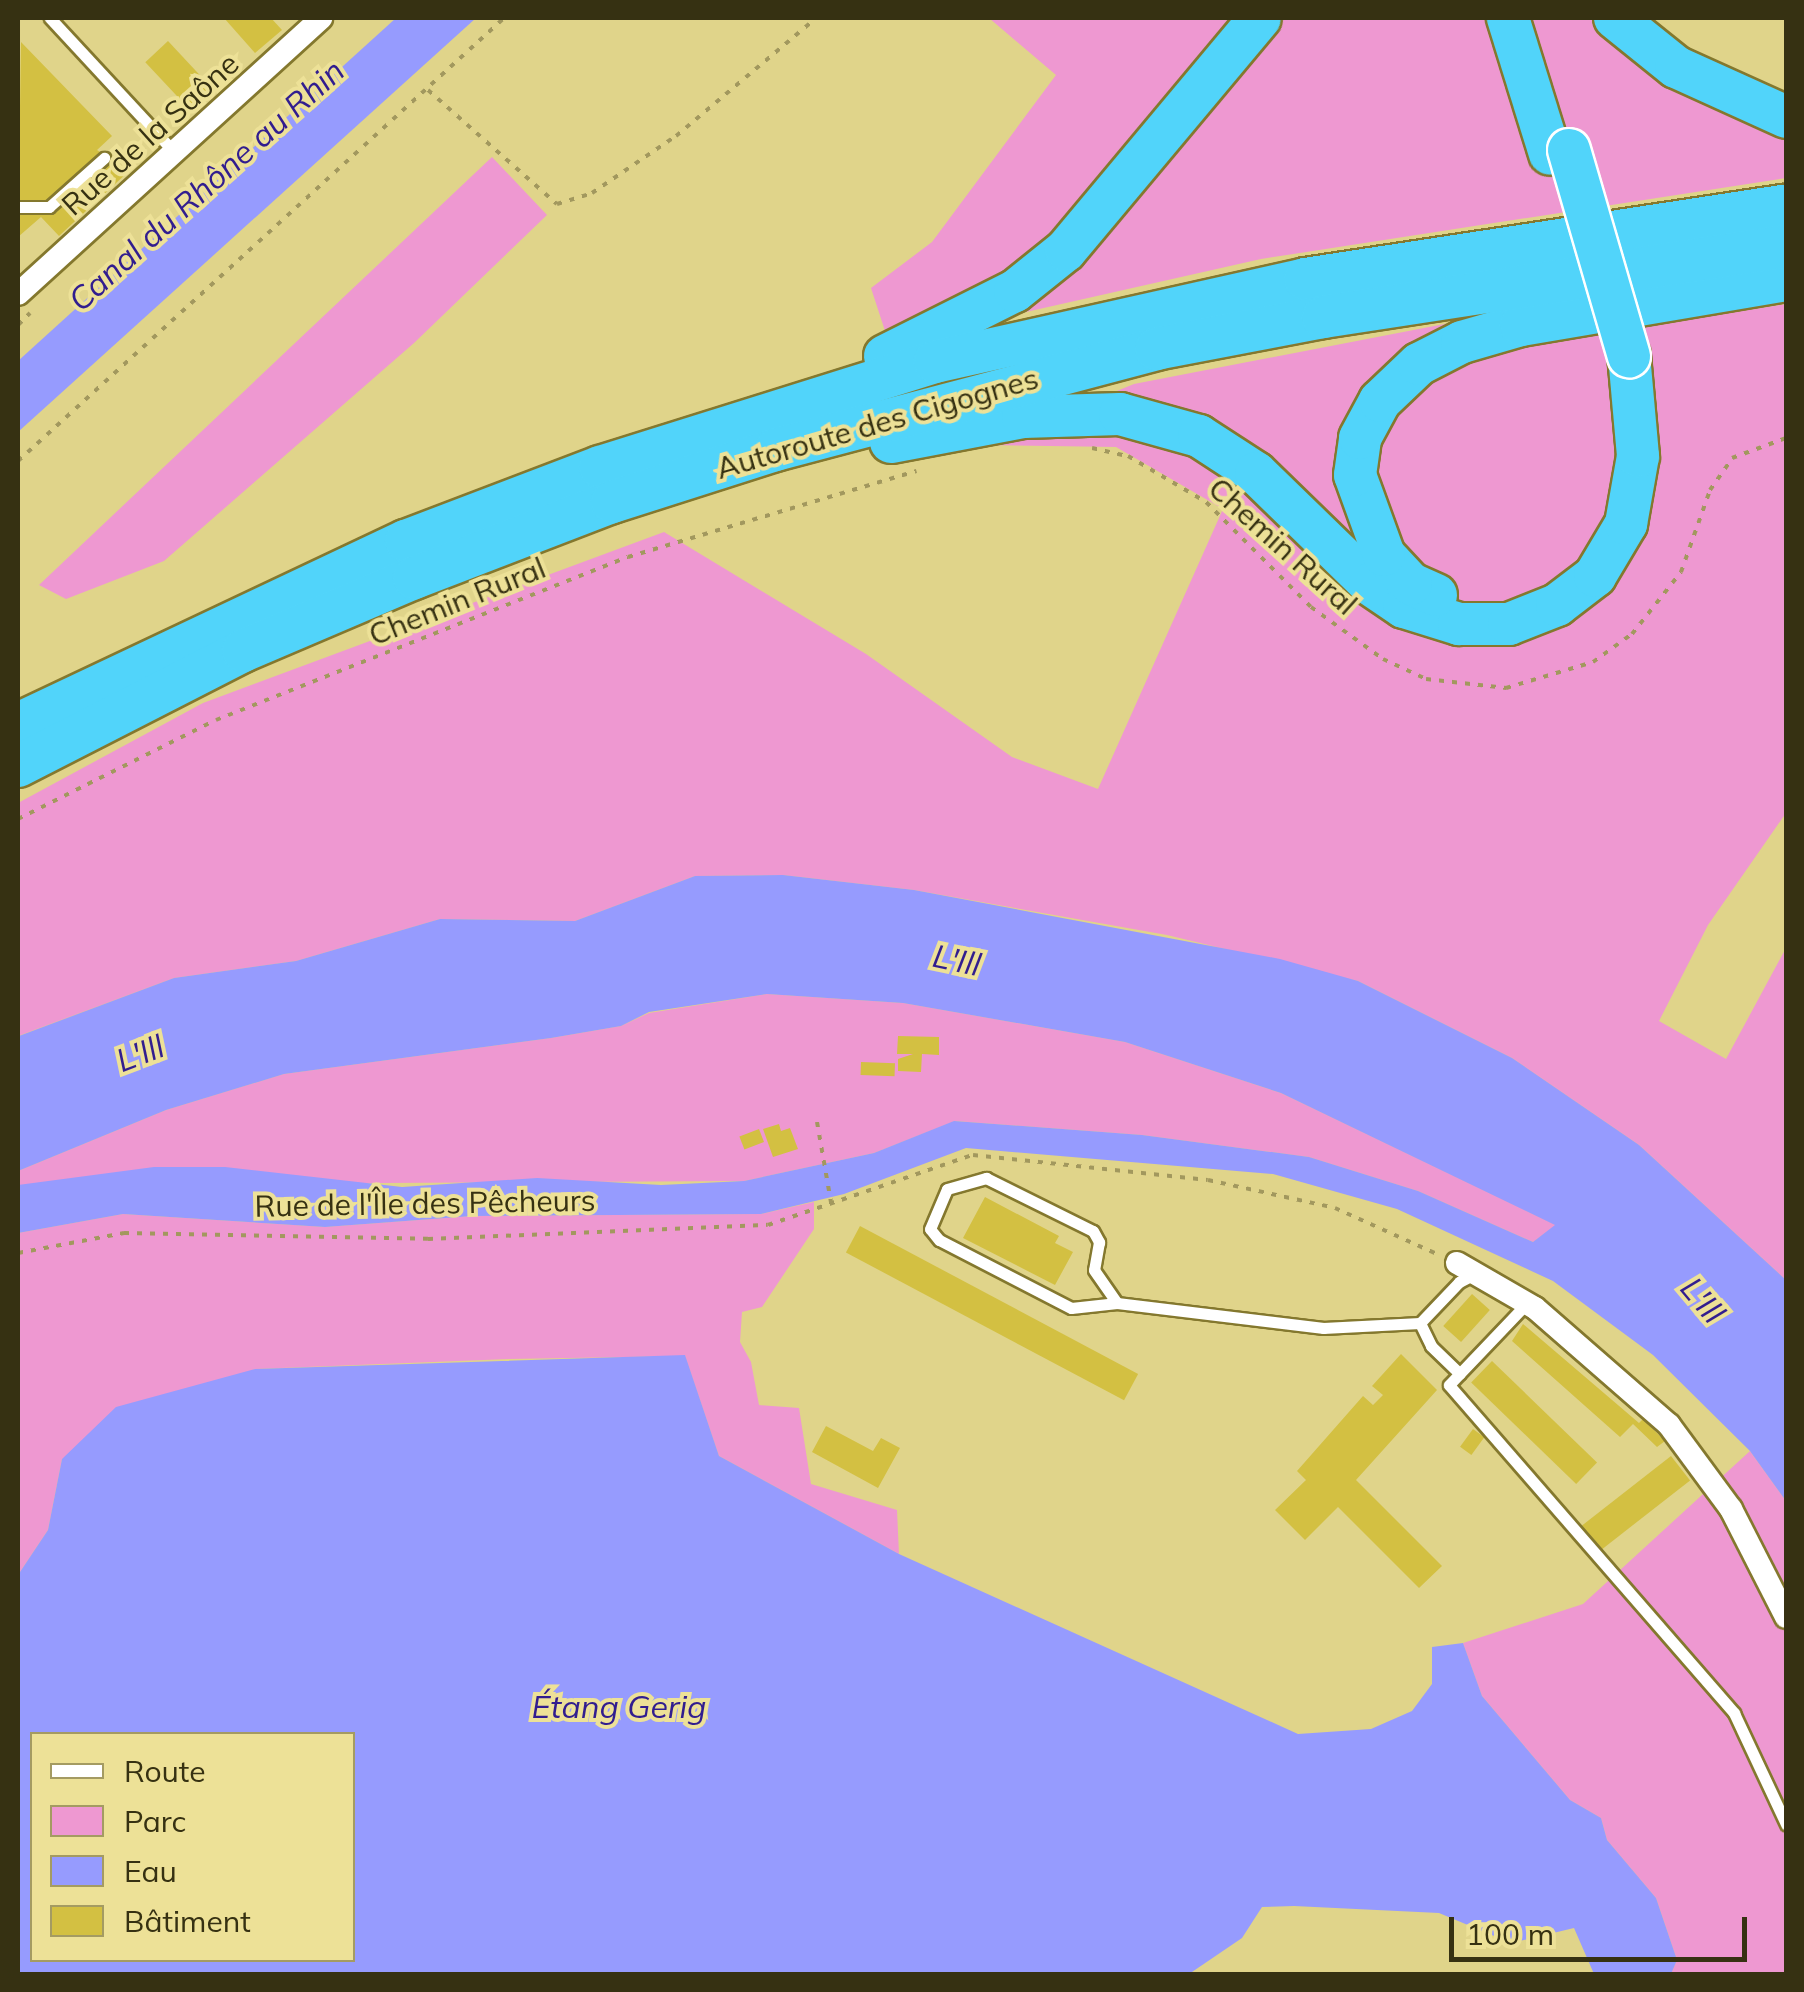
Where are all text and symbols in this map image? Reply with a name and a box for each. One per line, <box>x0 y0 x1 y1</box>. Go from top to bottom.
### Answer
street label: Rue de la Saône <box>54 45 246 223</box>
water label: Canal du Rhône au Rhin <box>60 51 352 319</box>
street label: Autoroute des Cigognes <box>712 360 1042 486</box>
street label: Chemin Rural <box>1201 470 1365 622</box>
street label: Chemin Rural <box>363 549 551 653</box>
water label: L'Ill <box>930 936 984 984</box>
water label: L'Ill <box>111 1026 169 1080</box>
street label: Rue de l'Île des Pêcheurs <box>254 1182 596 1224</box>
water label: L'Ill <box>1673 1269 1733 1331</box>
water label: Étang Gerig <box>532 1687 706 1725</box>
legend <box>30 1732 355 1962</box>
text: Route <box>124 1752 206 1790</box>
text: Parc <box>124 1802 186 1840</box>
text: Eau <box>124 1852 177 1890</box>
scale bar <box>1454 1897 1752 1959</box>
text: Bâtiment <box>124 1902 251 1940</box>
text: 100 m <box>1466 1915 1554 1953</box>

